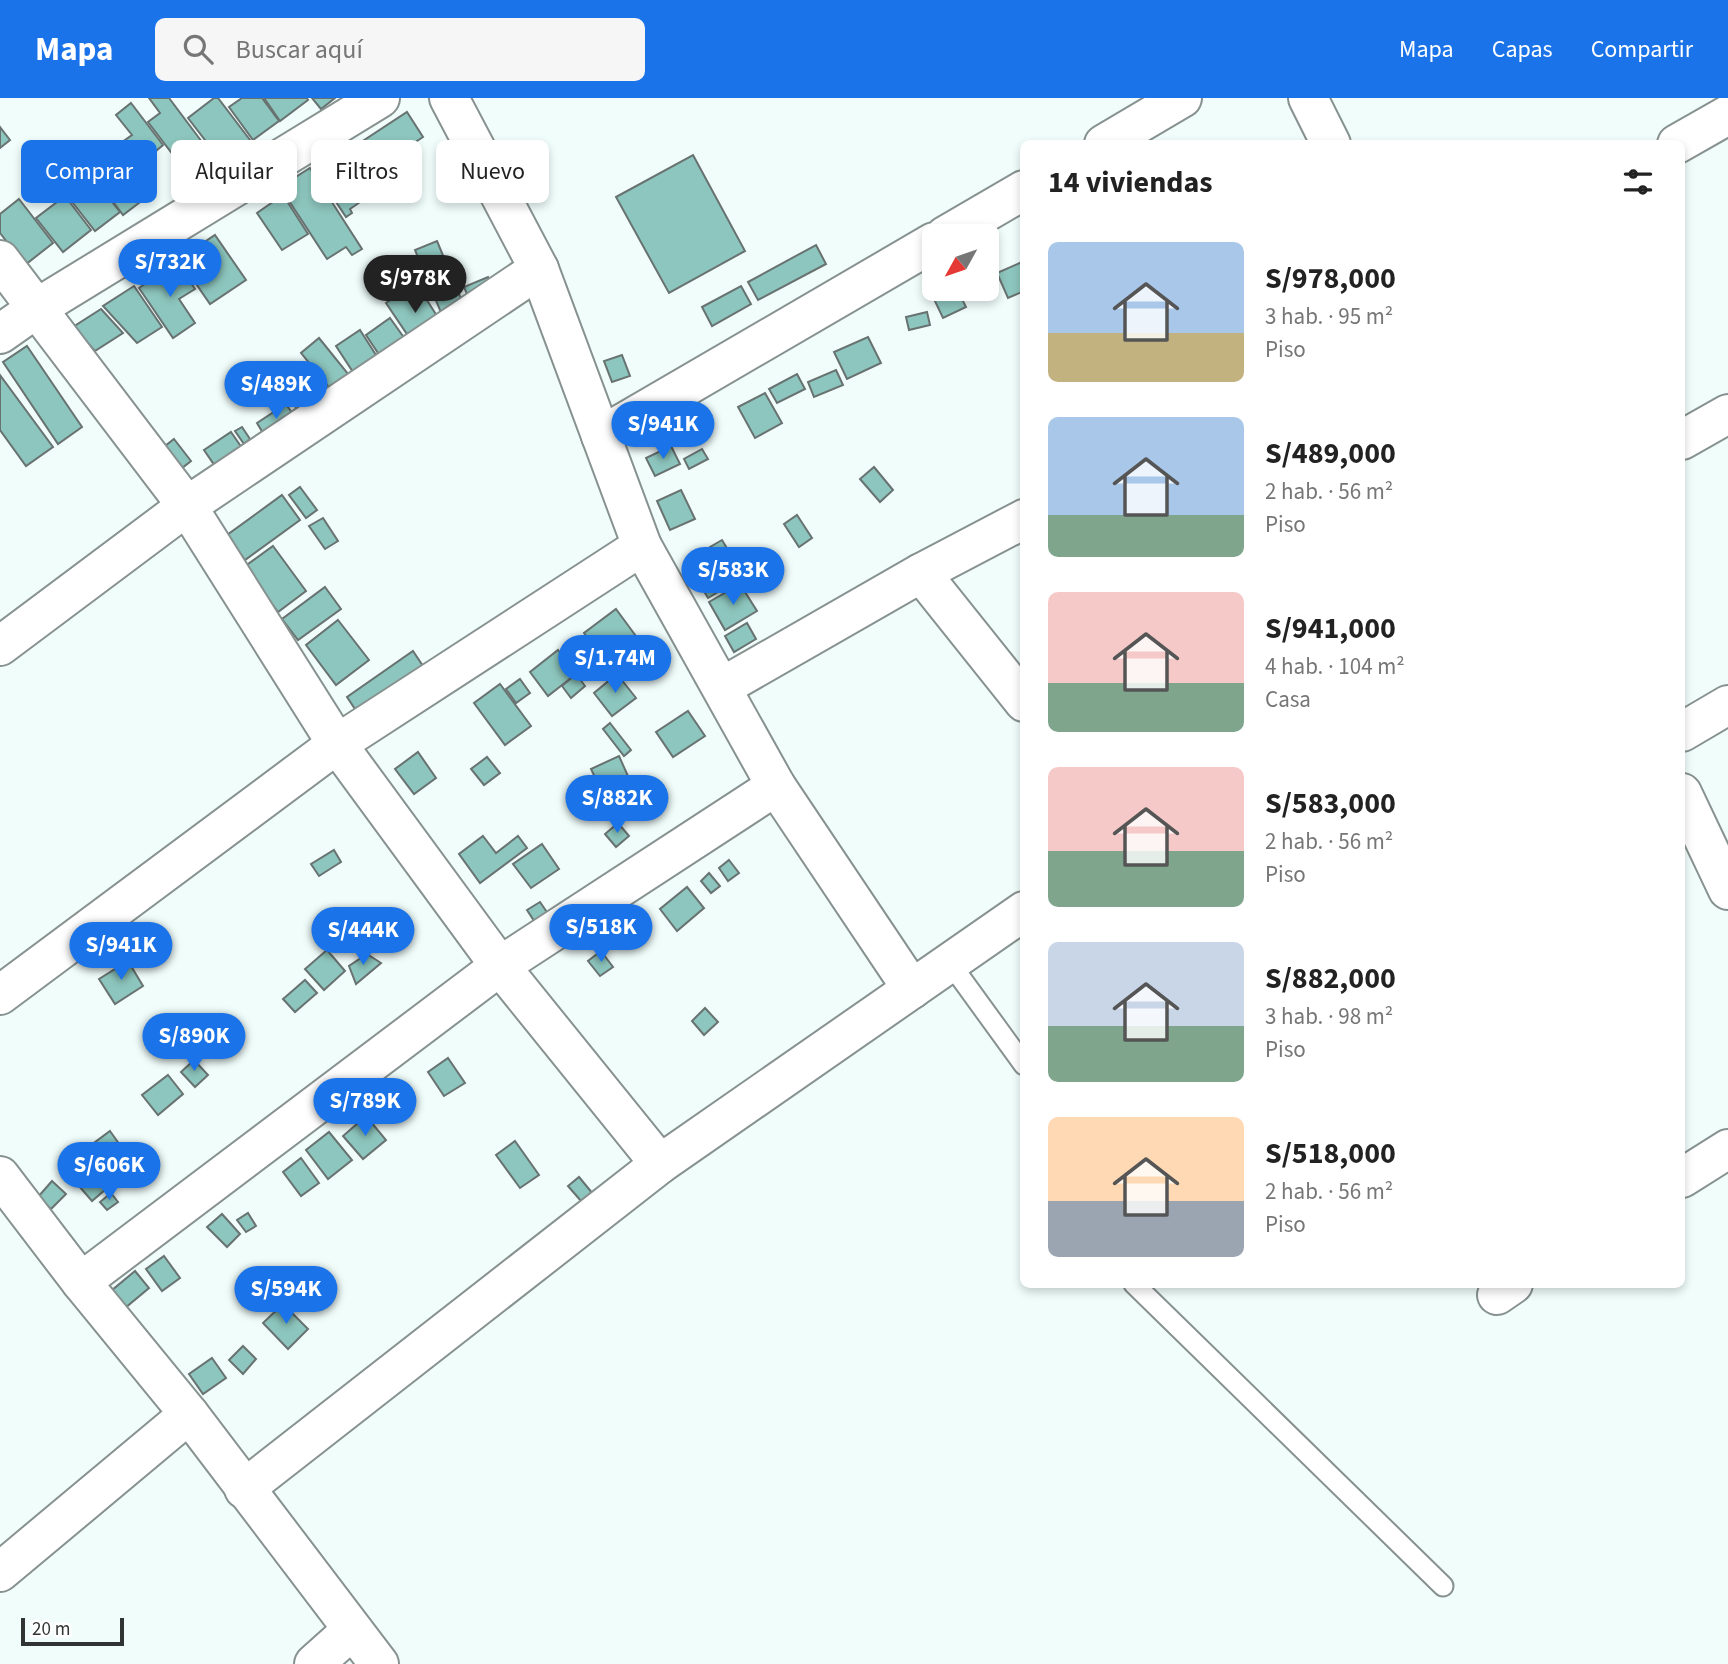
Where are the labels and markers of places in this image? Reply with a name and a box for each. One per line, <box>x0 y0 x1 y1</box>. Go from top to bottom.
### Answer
pin: S/732K <box>113 240 227 299</box>
pin: S/978K <box>358 256 472 315</box>
pin: S/489K <box>219 362 333 421</box>
pin: S/941K <box>606 402 720 461</box>
pin: S/583K <box>676 547 790 607</box>
pin: S/1.74M <box>550 636 680 695</box>
pin: S/882K <box>560 776 674 835</box>
pin: S/518K <box>544 904 658 964</box>
pin: S/444K <box>306 908 420 967</box>
pin: S/941K <box>64 922 178 982</box>
pin: S/890K <box>137 1014 251 1073</box>
pin: S/789K <box>308 1079 422 1138</box>
pin: S/606K <box>52 1142 166 1202</box>
pin: S/594K <box>229 1266 343 1326</box>

